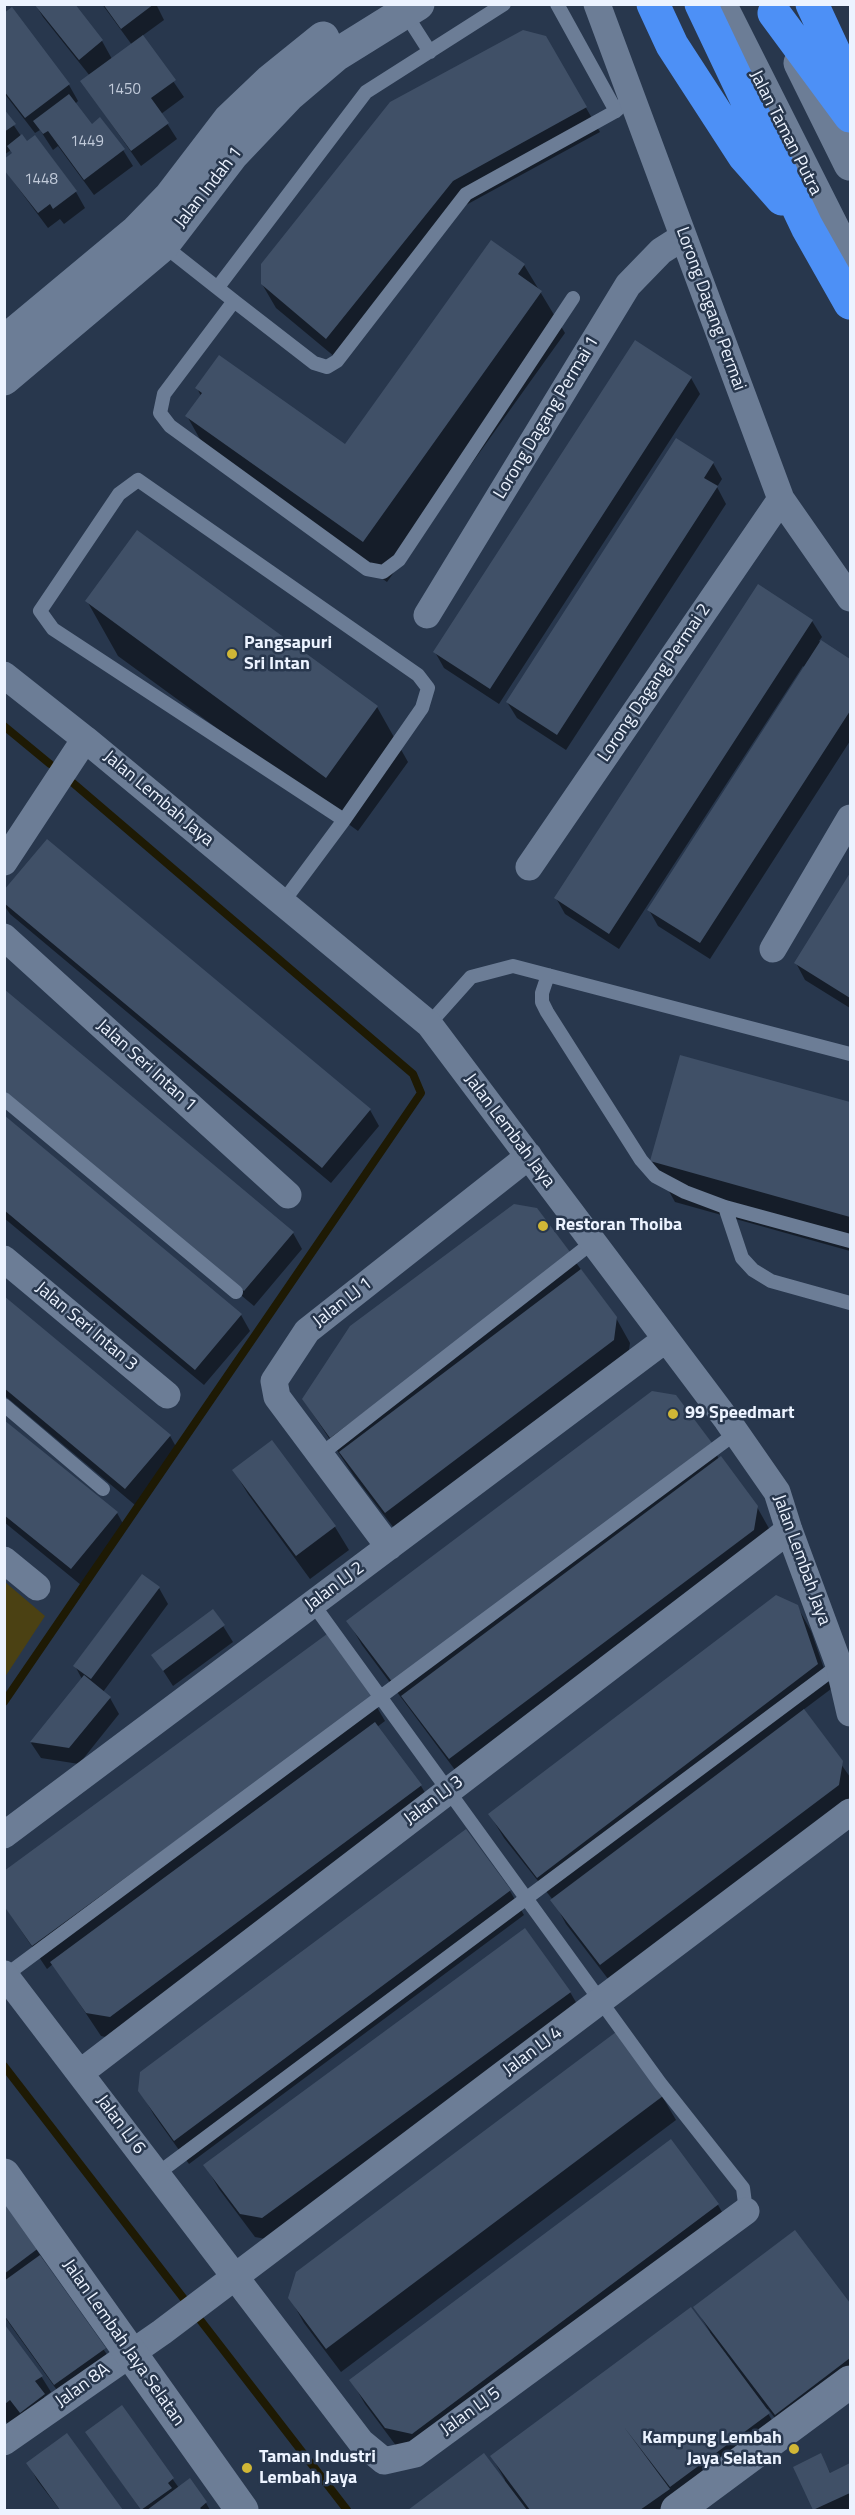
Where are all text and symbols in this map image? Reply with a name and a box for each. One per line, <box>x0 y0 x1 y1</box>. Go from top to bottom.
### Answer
street label: Jalan Taman Putra <box>744 67 826 199</box>
house number: 1450 <box>107 81 141 99</box>
house number: 1449 <box>70 133 104 151</box>
street label: Jalan Indah 1 <box>171 143 247 233</box>
house number: 1448 <box>24 171 58 189</box>
street label: Lorong Dagang Permai <box>670 224 750 394</box>
street label: Lorong Dagang Permai 1 <box>490 333 604 503</box>
street label: Lorong Dagang Permai 2 <box>594 600 716 766</box>
place label: Pangsapuri Sri Intan <box>244 633 332 676</box>
marker: Pangsapuri Sri Intan <box>225 647 239 661</box>
street label: Jalan Lembah Jaya <box>98 747 218 851</box>
street label: Jalan Seri Intan 1 <box>92 1015 200 1117</box>
street label: Jalan Lembah Jaya <box>459 1070 559 1192</box>
place label: Restoran Thoiba <box>555 1215 682 1237</box>
marker: Restoran Thoiba <box>536 1219 550 1233</box>
street label: Jalan LJ 1 <box>309 1273 377 1333</box>
street label: Jalan Seri Intan 3 <box>30 1278 142 1376</box>
place label: 99 Speedmart <box>685 1403 794 1425</box>
marker: 99 Speedmart <box>666 1407 680 1421</box>
street label: Jalan Lembah Jaya <box>767 1492 835 1628</box>
street label: Jalan LJ 2 <box>301 1558 369 1616</box>
street label: Jalan LJ 3 <box>400 1772 468 1830</box>
street label: Jalan LJ 4 <box>499 2023 567 2081</box>
street label: Jalan LJ 6 <box>91 2091 149 2159</box>
street label: Jalan Lembah Jaya Selatan <box>57 2256 189 2430</box>
street label: Jalan 8A <box>52 2359 114 2413</box>
street label: Jalan LJ 5 <box>437 2383 505 2441</box>
place label: Kampung Lembah Jaya Selatan <box>642 2428 782 2470</box>
marker: Kampung Lembah Jaya Selatan <box>787 2442 801 2456</box>
place label: Taman Industri Lembah Jaya <box>259 2447 376 2490</box>
marker: Taman Industri Lembah Jaya <box>240 2461 254 2475</box>

